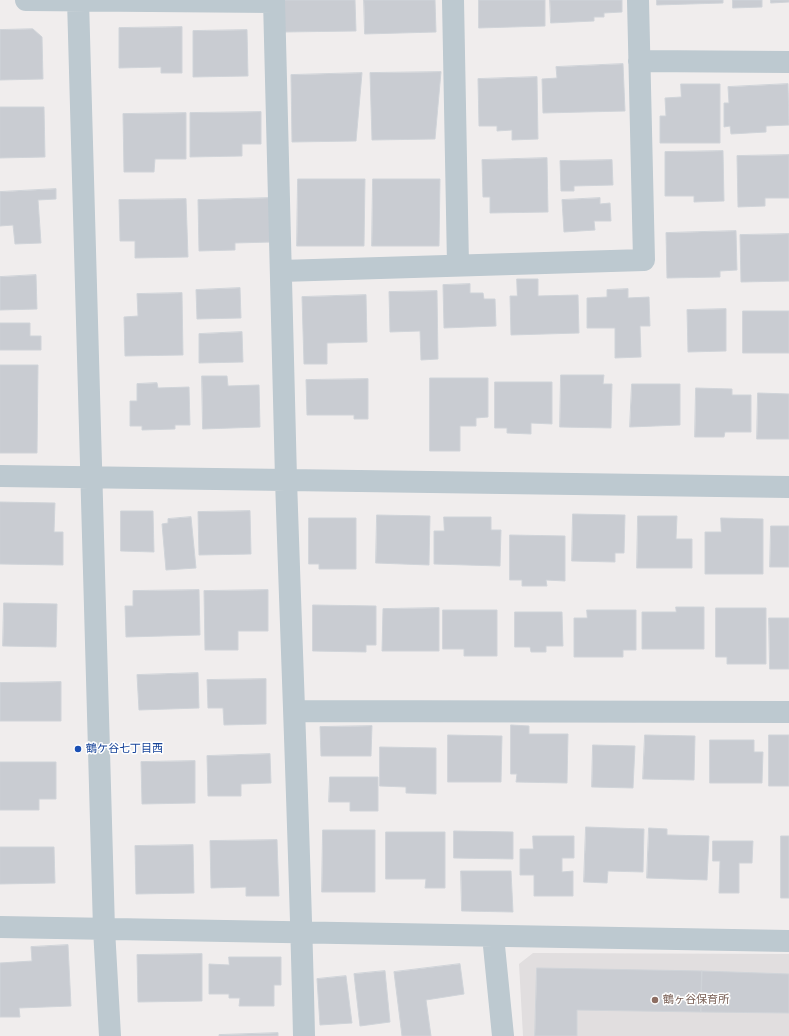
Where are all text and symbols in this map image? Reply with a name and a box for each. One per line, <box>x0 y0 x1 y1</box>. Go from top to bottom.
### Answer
place label: 鶴ケ谷七丁目西 <box>86 742 163 756</box>
marker: 鶴ケ谷七丁目西 <box>73 744 83 754</box>
place label: 鶴ヶ谷保育所 <box>663 993 729 1007</box>
marker: 鶴ヶ谷保育所 <box>650 995 660 1005</box>

